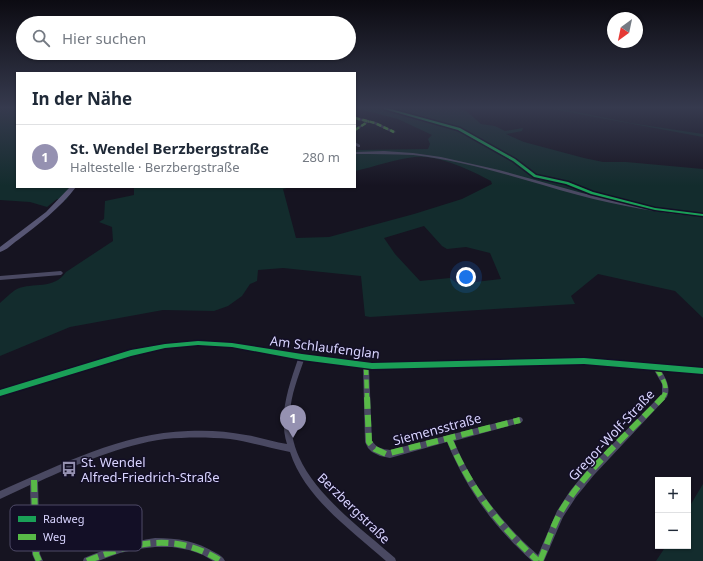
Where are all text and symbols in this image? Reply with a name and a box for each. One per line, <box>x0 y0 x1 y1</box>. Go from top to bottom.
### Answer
north arrow <box>607 12 643 48</box>
search box <box>16 16 356 60</box>
icon: search <box>30 27 52 49</box>
text: Hier suchen <box>62 28 146 48</box>
text: In der Nähe <box>32 87 132 110</box>
text: St. Wendel Berzbergstraße <box>70 138 269 158</box>
text: 1 <box>41 148 49 166</box>
text: 280 m <box>302 148 340 166</box>
text: Haltestelle · Berzbergstraße <box>70 158 240 176</box>
your location <box>456 267 476 287</box>
street label: Am Schlaufenglan <box>269 331 381 363</box>
street label: Gregor-Wolf-Straße <box>564 385 658 485</box>
pin: 1 <box>280 405 306 438</box>
street label: Siemensstraße <box>391 409 483 449</box>
place label: St. Wendel Alfred-Friedrich-Straße <box>81 453 220 486</box>
bus stop icon: St. Wendel Alfred-Friedrich-Straße <box>60 460 78 478</box>
street label: Berzbergstraße <box>314 469 394 547</box>
map controls <box>655 477 691 549</box>
button: + <box>655 477 691 513</box>
legend <box>10 505 142 551</box>
text: Radweg <box>43 511 84 526</box>
button: − <box>655 513 691 549</box>
text: Weg <box>43 529 66 544</box>

